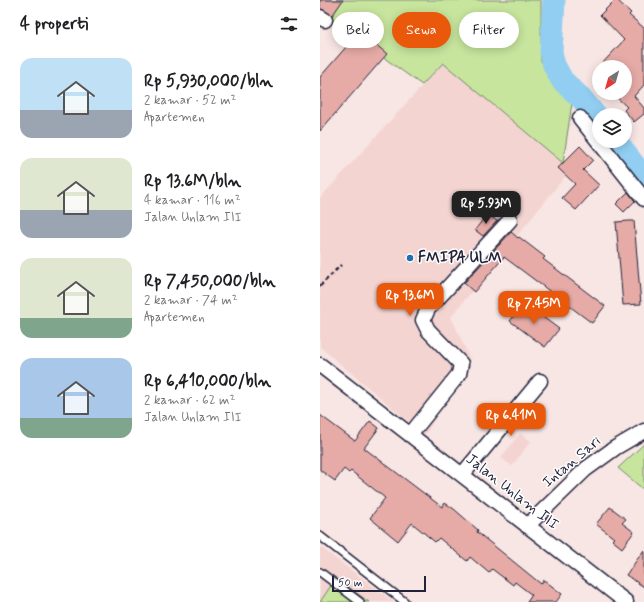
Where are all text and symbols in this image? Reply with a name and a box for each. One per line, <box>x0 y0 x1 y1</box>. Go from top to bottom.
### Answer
chip: Beli <box>332 12 384 48</box>
chip: Sewa <box>392 12 451 48</box>
chip: Filter <box>459 12 519 48</box>
text: 4 properti <box>20 13 88 35</box>
icon: filters <box>278 13 300 35</box>
north arrow <box>592 60 632 100</box>
map controls <box>592 60 632 148</box>
text: Rp 5,930,000/bln <box>144 70 273 92</box>
icon: home <box>52 74 100 122</box>
text: 2 kamar · 52 m² <box>144 92 236 109</box>
button: layers <box>592 108 632 148</box>
text: Apartemen <box>144 109 205 126</box>
text: Rp 13.6M/bln <box>144 170 241 192</box>
icon: home <box>52 174 100 222</box>
pin: Rp 5.93M <box>445 191 527 225</box>
text: 4 kamar · 116 m² <box>144 192 240 209</box>
text: Rp 5.93M <box>461 195 511 212</box>
text: Jalan Unlam III <box>144 209 242 226</box>
place label: FMIPA ULM <box>418 248 502 268</box>
marker: FMIPA ULM <box>405 253 415 263</box>
text: Rp 7,450,000/bln <box>144 270 276 292</box>
icon: home <box>52 274 100 322</box>
pin: Rp 13.6M <box>369 283 451 317</box>
text: Rp 13.6M <box>386 287 434 304</box>
pin: Rp 7.45M <box>493 291 575 325</box>
text: 2 kamar · 74 m² <box>144 292 237 309</box>
text: Rp 7.45M <box>507 295 561 312</box>
text: Apartemen <box>144 309 205 326</box>
text: Rp 6,410,000/bln <box>144 370 271 392</box>
icon: home <box>52 374 100 422</box>
text: 2 kamar · 62 m² <box>144 392 235 409</box>
pin: Rp 6.41M <box>470 403 552 437</box>
text: Rp 6.41M <box>486 407 536 424</box>
text: Jalan Unlam III <box>144 409 242 426</box>
street label: Intan Sari <box>538 432 606 492</box>
street label: Jalan Unlam III <box>461 449 563 535</box>
scale bar <box>332 574 426 593</box>
text: 50 m <box>338 576 363 590</box>

